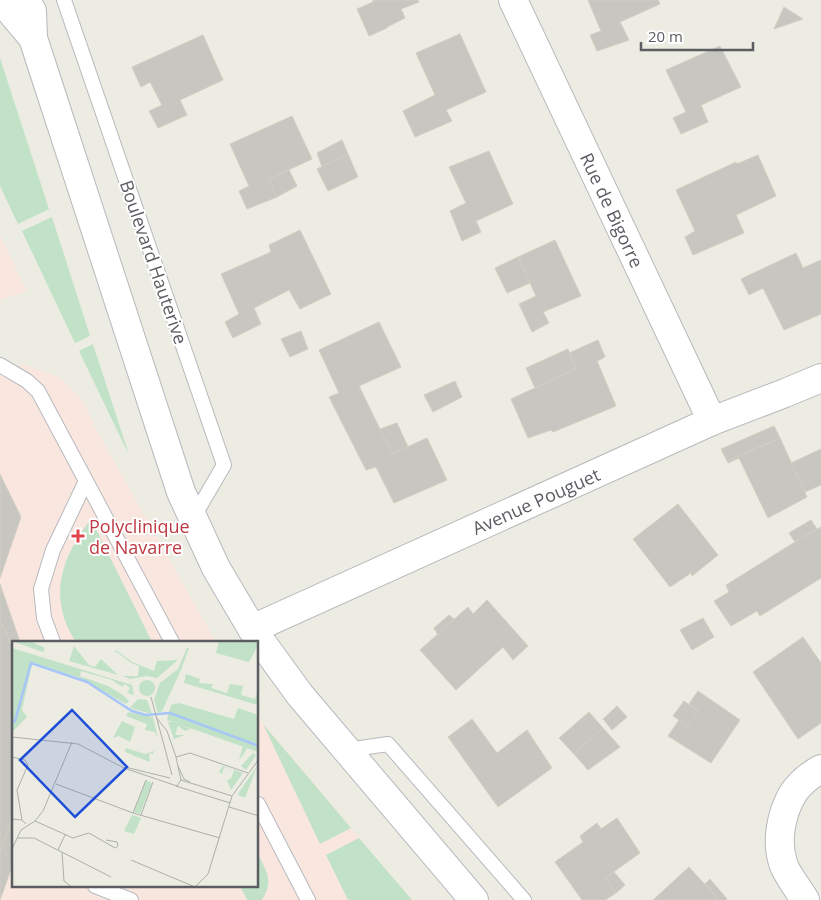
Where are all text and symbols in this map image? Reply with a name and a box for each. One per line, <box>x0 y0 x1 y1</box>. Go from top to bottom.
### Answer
scale bar <box>641 20 754 52</box>
text: 20 m <box>648 26 683 46</box>
street label: Rue de Bigorre <box>575 149 649 271</box>
street label: Boulevard Hauterive <box>115 177 193 347</box>
street label: Avenue Pouguet <box>468 462 604 540</box>
place label: Polyclinique de Navarre <box>89 514 190 559</box>
marker: Polyclinique de Navarre <box>71 529 85 543</box>
inset map <box>12 641 259 888</box>

